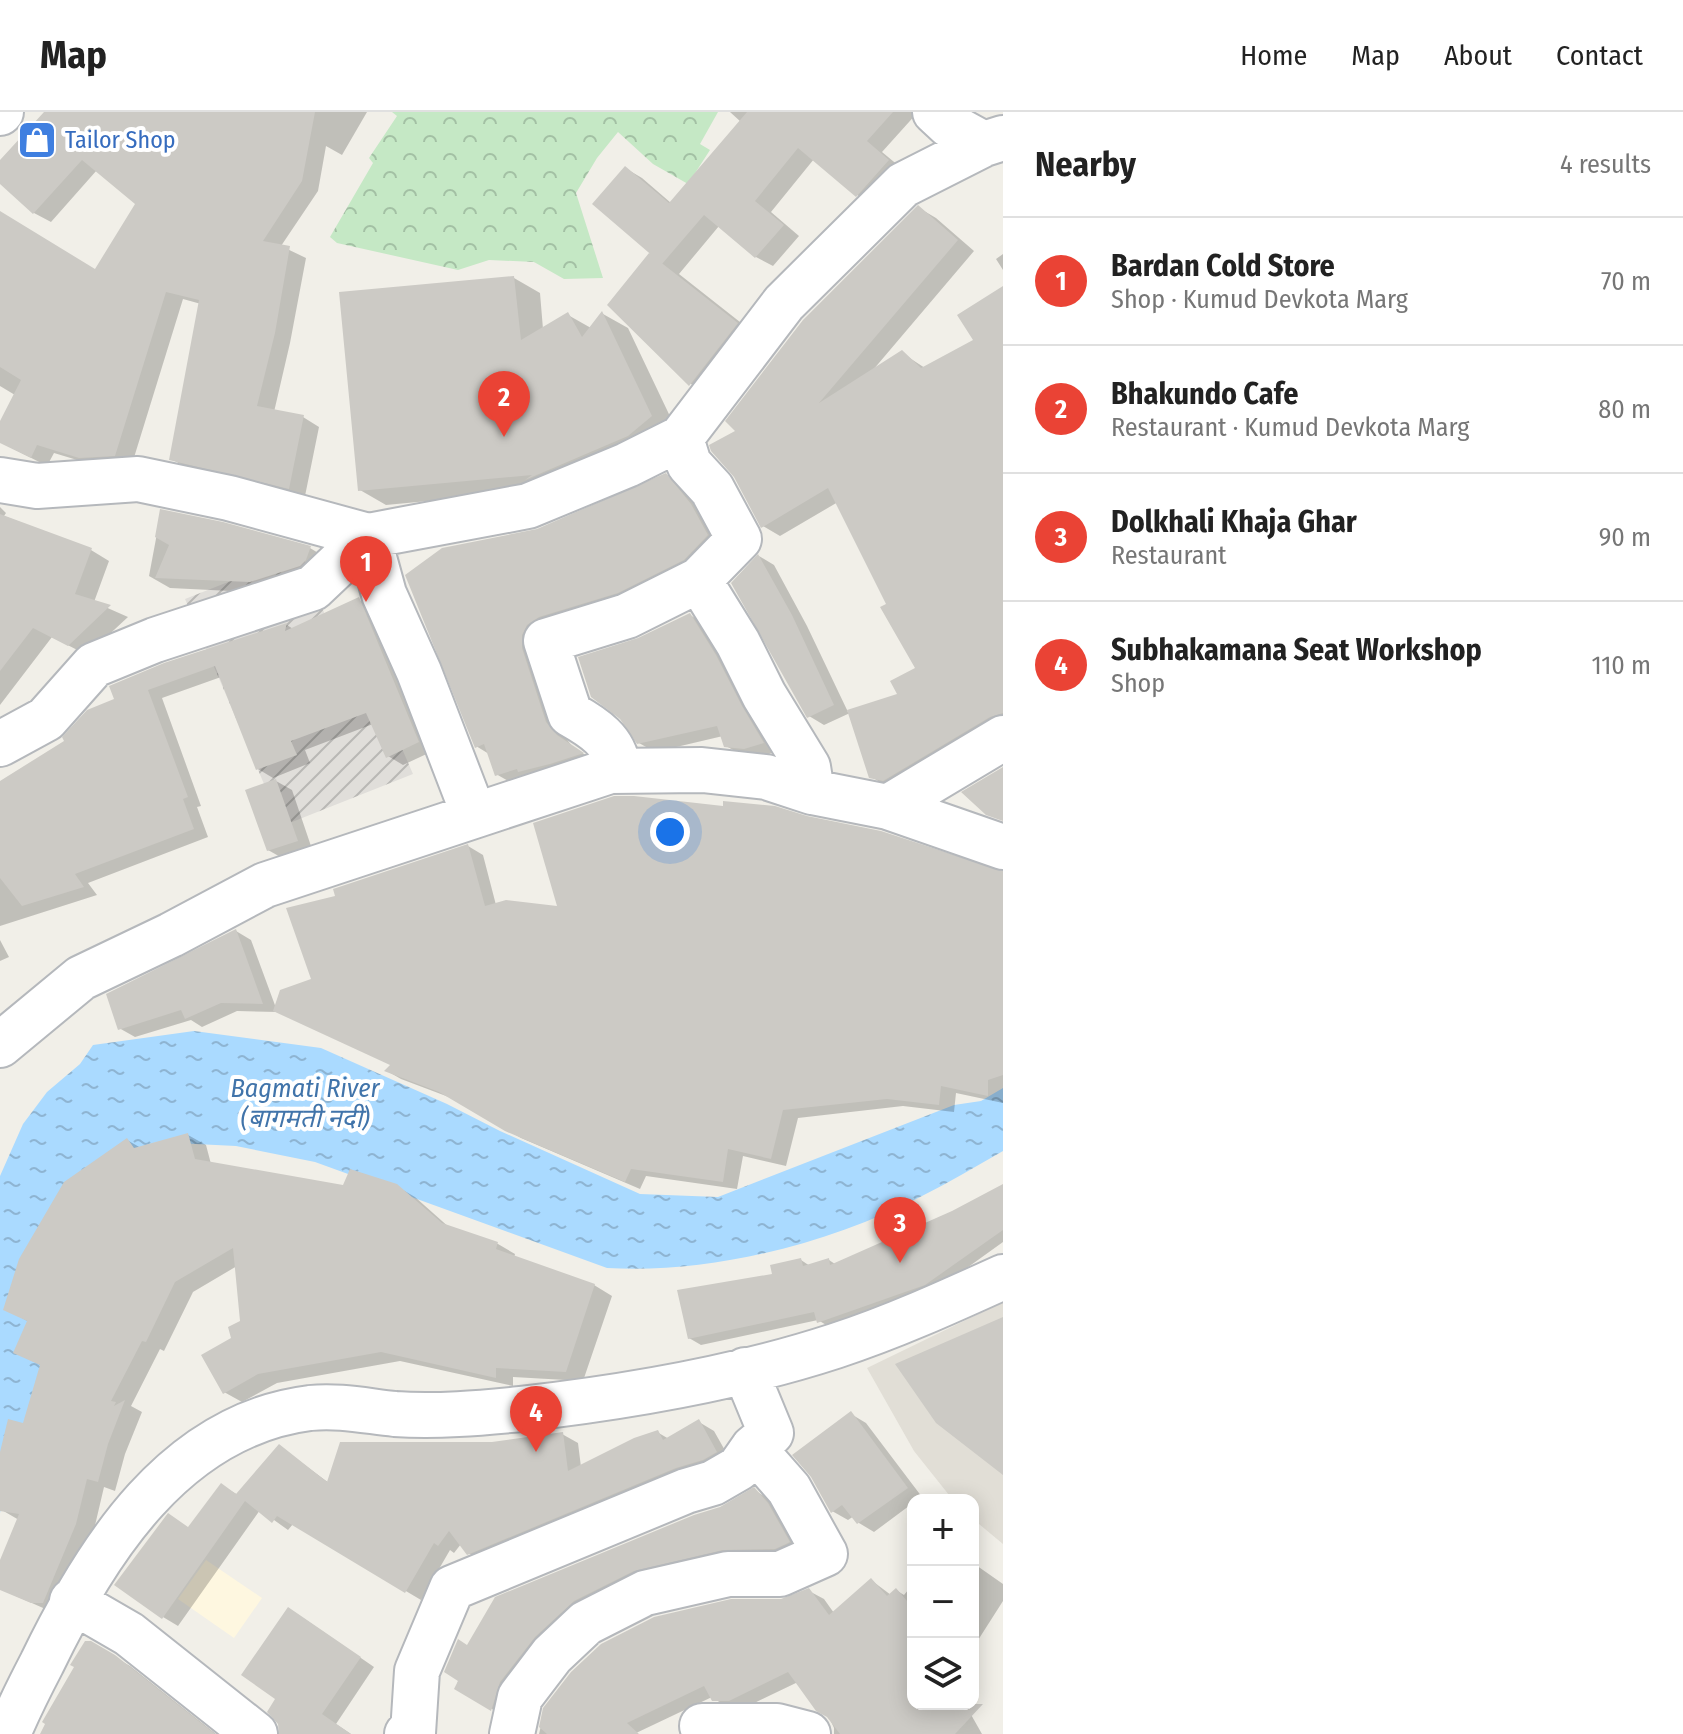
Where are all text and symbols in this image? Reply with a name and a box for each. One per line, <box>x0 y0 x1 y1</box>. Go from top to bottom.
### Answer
text: Map <box>40 32 107 78</box>
text: Home <box>1240 39 1307 72</box>
text: Map <box>1351 39 1400 72</box>
text: About <box>1444 39 1512 72</box>
text: Contact <box>1556 39 1643 72</box>
shop icon: Tailor Shop <box>16 119 58 161</box>
place label: Tailor Shop <box>65 126 176 154</box>
text: Nearby <box>1035 144 1136 185</box>
text: 4 results <box>1560 149 1651 180</box>
text: Bardan Cold Store <box>1111 248 1335 284</box>
text: 1 <box>1056 266 1067 297</box>
text: 70 m <box>1601 266 1651 297</box>
text: Shop · Kumud Devkota Marg <box>1111 284 1408 315</box>
pin: 2 <box>478 371 530 437</box>
text: Bhakundo Cafe <box>1111 376 1298 412</box>
text: 2 <box>1055 394 1067 425</box>
text: 80 m <box>1598 394 1651 425</box>
text: Restaurant · Kumud Devkota Marg <box>1111 412 1469 443</box>
text: Dolkhali Khaja Ghar <box>1111 504 1357 540</box>
text: 3 <box>1055 522 1067 553</box>
text: 90 m <box>1599 522 1651 553</box>
pin: 1 <box>340 536 392 602</box>
text: Restaurant <box>1111 540 1227 571</box>
text: Subhakamana Seat Workshop <box>1111 632 1482 668</box>
text: 4 <box>1054 650 1068 681</box>
text: 110 m <box>1591 650 1651 681</box>
text: Shop <box>1111 668 1165 699</box>
your location <box>650 812 690 852</box>
water label: Bagmati River (बागमती नदी) <box>230 1073 381 1134</box>
pin: 3 <box>874 1197 926 1263</box>
pin: 4 <box>510 1386 562 1452</box>
map controls <box>907 1494 979 1710</box>
button: + <box>907 1494 979 1566</box>
button: − <box>907 1566 979 1638</box>
button: layers <box>907 1638 979 1710</box>

